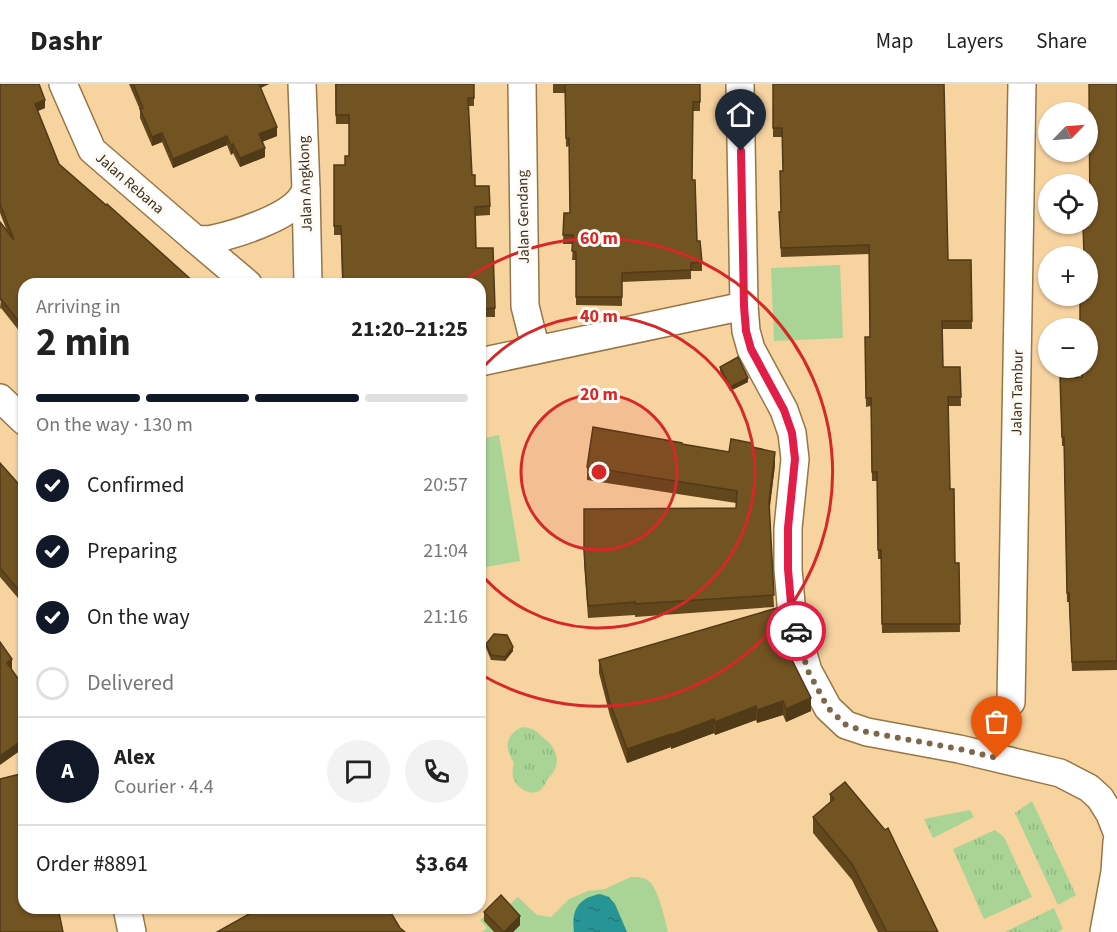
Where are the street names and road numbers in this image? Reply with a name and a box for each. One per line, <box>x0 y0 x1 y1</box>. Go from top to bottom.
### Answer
street label: Jalan Angklong <box>293 135 318 233</box>
street label: Jalan Rebana <box>91 148 168 219</box>
street label: Jalan Gendang <box>512 169 535 264</box>
street label: Jalan Tambur <box>1006 349 1029 436</box>

